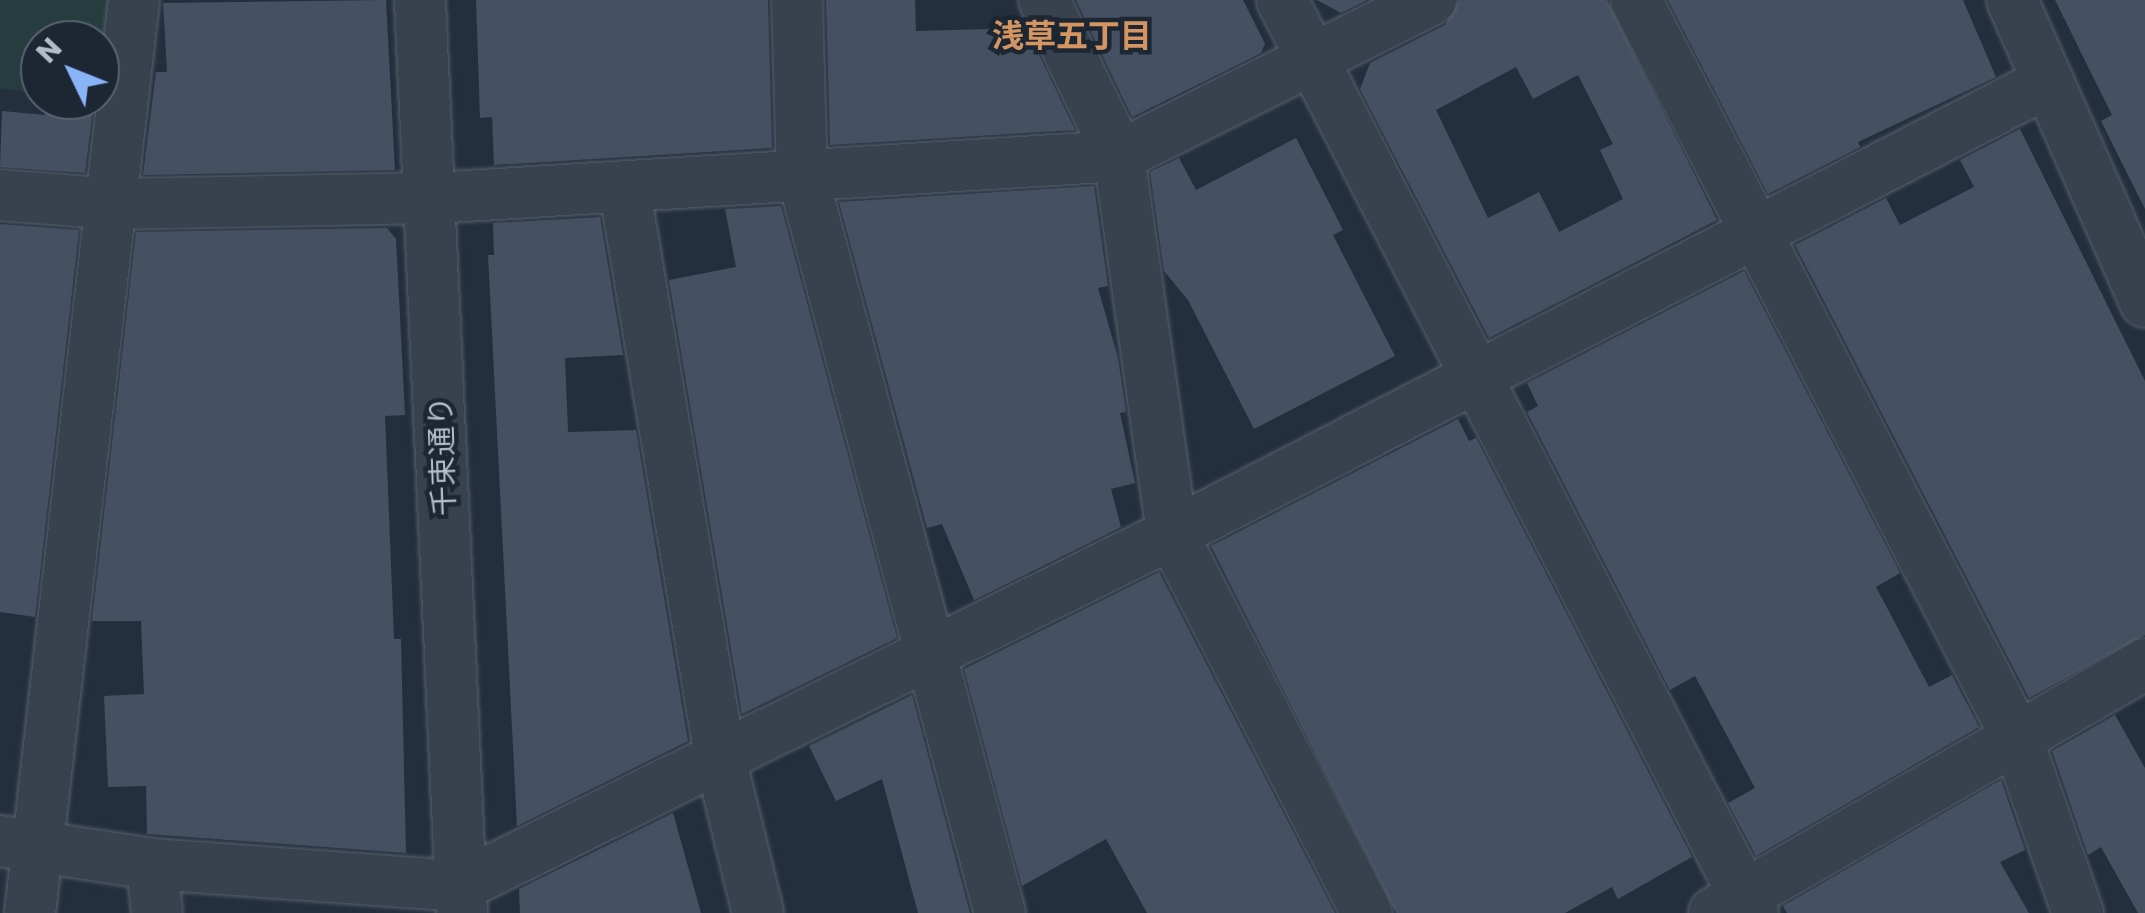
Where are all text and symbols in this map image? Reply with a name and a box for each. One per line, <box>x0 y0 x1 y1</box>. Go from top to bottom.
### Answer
district label: 浅草五丁目 <box>992 17 1152 55</box>
north arrow <box>20 20 120 120</box>
text: N <box>28 30 71 72</box>
street label: 千束通り <box>423 395 463 517</box>

